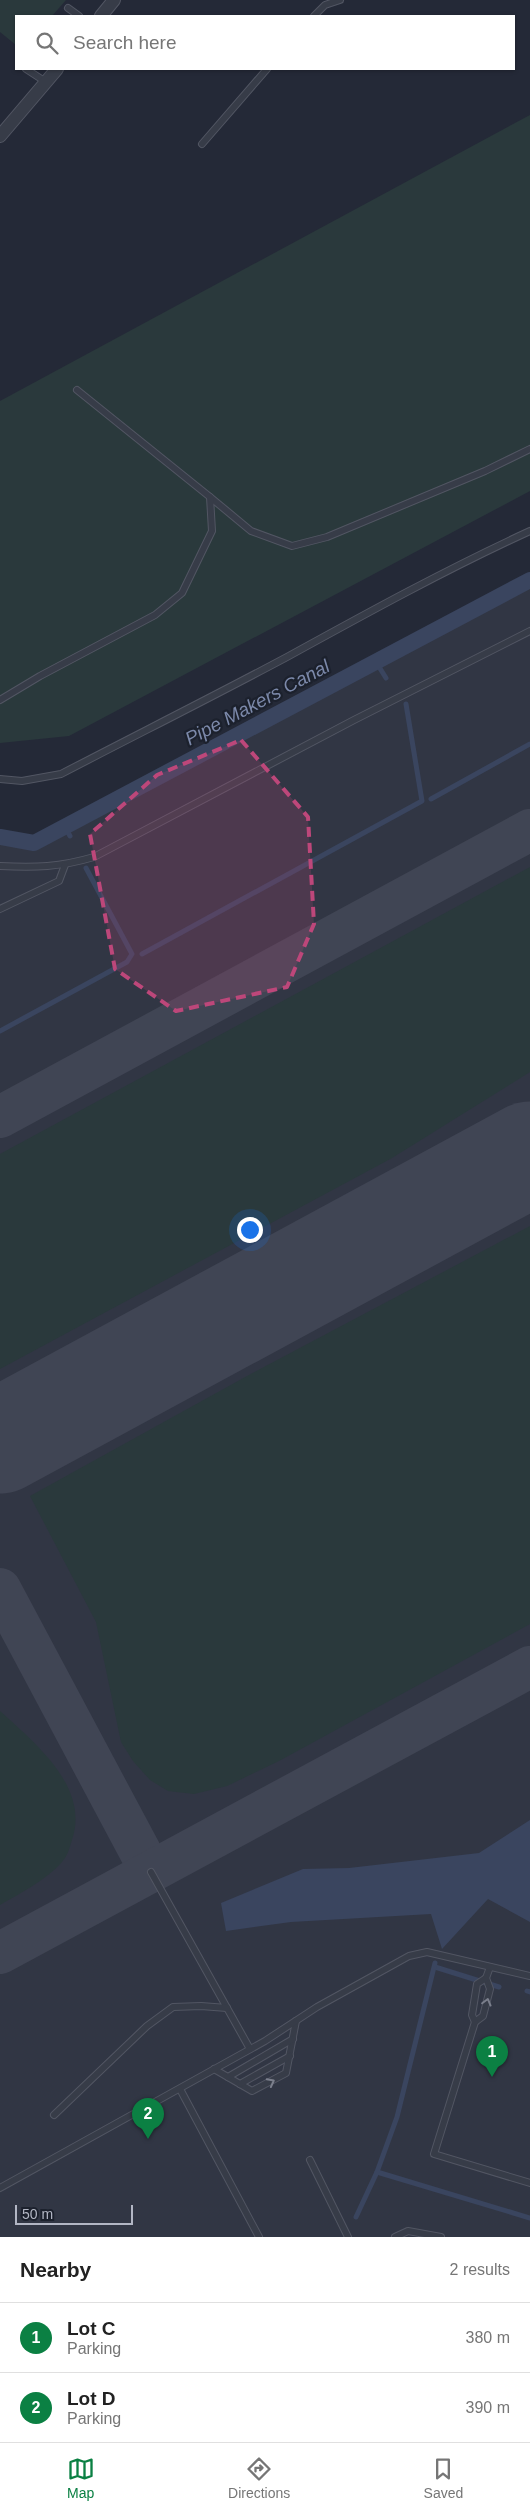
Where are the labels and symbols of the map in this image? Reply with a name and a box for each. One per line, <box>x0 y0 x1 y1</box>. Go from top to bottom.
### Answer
water label: Pipe Makers Canal <box>181 655 334 749</box>
your location <box>237 1217 263 1243</box>
one-way arrow <box>481 1997 492 2006</box>
pin: 1 <box>476 2036 508 2077</box>
one-way arrow <box>265 2078 274 2088</box>
pin: 2 <box>132 2098 164 2139</box>
scale bar <box>15 2202 132 2225</box>

